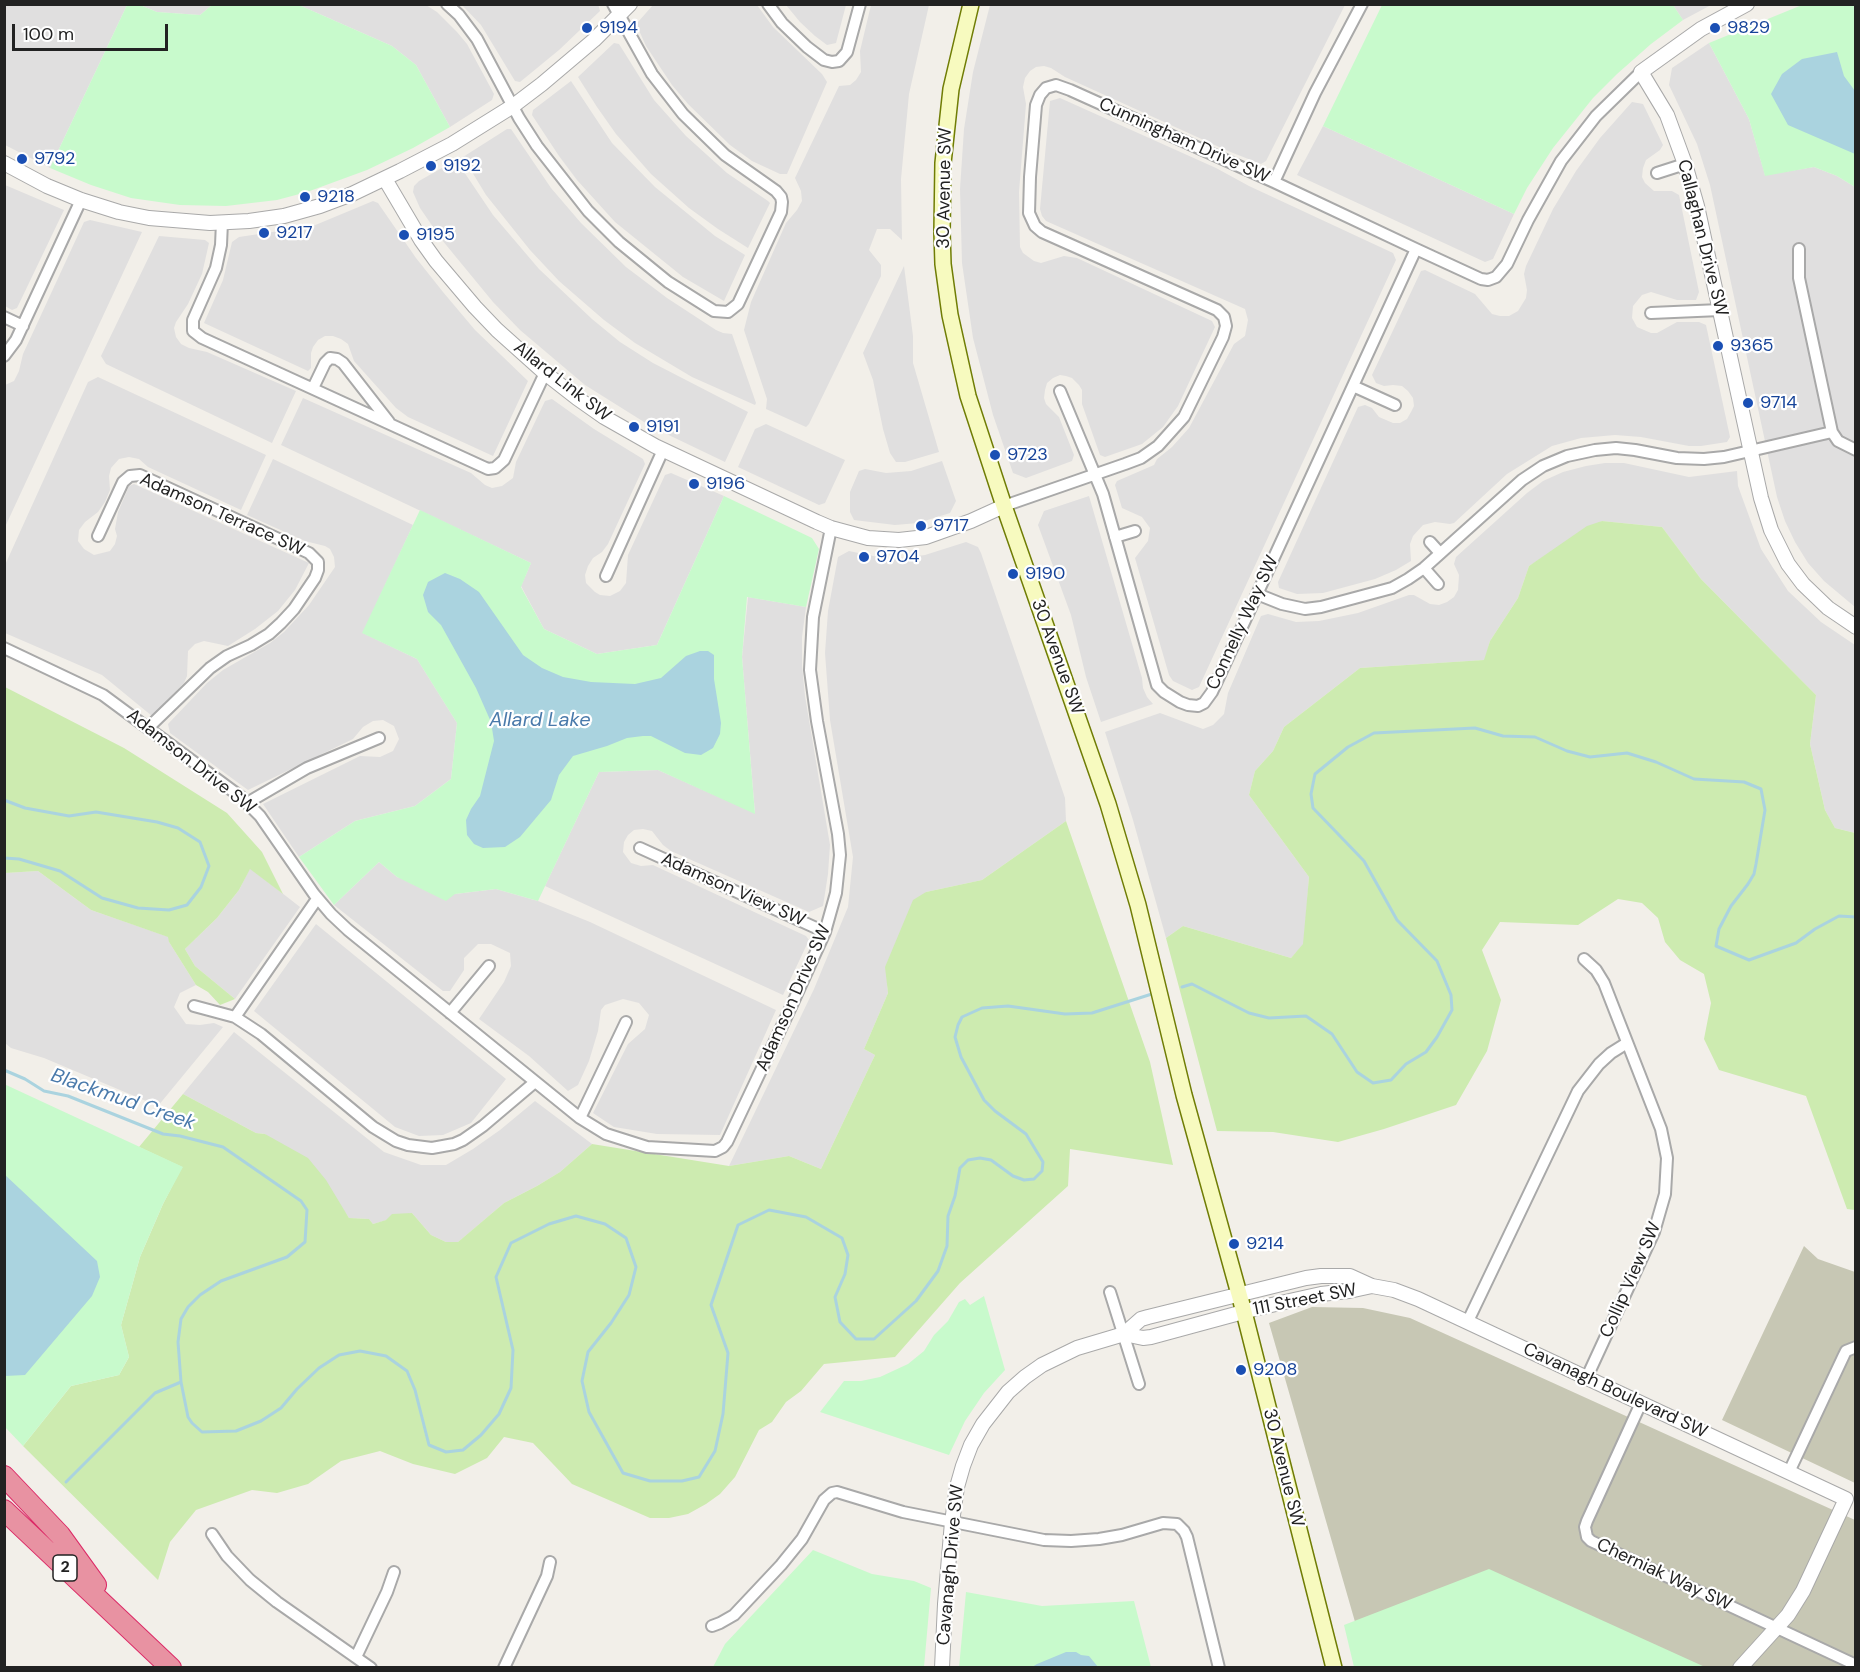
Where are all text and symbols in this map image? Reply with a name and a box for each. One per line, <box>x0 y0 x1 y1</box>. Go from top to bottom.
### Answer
scale bar <box>15 12 171 50</box>
place label: 9194 <box>599 17 638 39</box>
place label: 9829 <box>1727 17 1770 39</box>
marker: 9194 <box>580 21 594 35</box>
marker: 9829 <box>1708 21 1722 35</box>
text: 100 m <box>23 22 74 46</box>
street label: Cunningham Drive SW <box>1095 94 1273 188</box>
street label: 30 Avenue SW <box>933 127 957 249</box>
place label: 9792 <box>34 148 75 170</box>
marker: 9792 <box>15 152 29 166</box>
place label: 9192 <box>443 155 481 177</box>
street label: Callaghan Drive SW <box>1672 157 1732 319</box>
marker: 9192 <box>424 159 438 173</box>
place label: 9218 <box>317 186 355 208</box>
marker: 9218 <box>298 190 312 204</box>
place label: 9217 <box>276 222 313 244</box>
place label: 9195 <box>416 224 455 246</box>
marker: 9217 <box>257 226 271 240</box>
marker: 9195 <box>397 228 411 242</box>
place label: 9365 <box>1730 335 1774 357</box>
street label: Allard Link SW <box>509 337 615 427</box>
marker: 9365 <box>1711 339 1725 353</box>
place label: 9714 <box>1760 392 1797 414</box>
marker: 9714 <box>1741 396 1755 410</box>
place label: 9191 <box>646 416 679 438</box>
marker: 9191 <box>627 420 641 434</box>
place label: 9723 <box>1007 444 1048 466</box>
marker: 9723 <box>988 448 1002 462</box>
street label: Adamson Terrace SW <box>136 469 308 561</box>
place label: 9196 <box>706 473 745 495</box>
marker: 9196 <box>687 477 701 491</box>
place label: 9717 <box>933 515 969 537</box>
marker: 9717 <box>914 519 928 533</box>
place label: 9704 <box>876 546 919 568</box>
marker: 9704 <box>857 550 871 564</box>
street label: Connelly Way SW <box>1202 552 1284 694</box>
place label: 9190 <box>1025 563 1065 585</box>
marker: 9190 <box>1006 567 1020 581</box>
street label: 30 Avenue SW <box>1026 596 1088 718</box>
street label: Adamson Drive SW <box>122 705 260 819</box>
water label: Allard Lake <box>489 709 591 733</box>
street label: Adamson View SW <box>657 848 809 932</box>
street label: Adamson Drive SW <box>752 921 836 1075</box>
water label: Blackmud Creek <box>48 1064 198 1136</box>
street label: Collip View SW <box>1596 1219 1666 1341</box>
place label: 9214 <box>1246 1233 1284 1255</box>
marker: 9214 <box>1227 1237 1241 1251</box>
street label: 111 Street SW <box>1251 1279 1359 1321</box>
street label: Cavanagh Boulevard SW <box>1519 1339 1711 1443</box>
place label: 9208 <box>1253 1359 1297 1381</box>
marker: 9208 <box>1234 1363 1248 1377</box>
street label: 30 Avenue SW <box>1258 1407 1308 1529</box>
street label: Cavanagh Drive SW <box>933 1484 969 1646</box>
street label: Cherniak Way SW <box>1593 1534 1735 1616</box>
road number: 2 <box>53 1555 77 1581</box>

